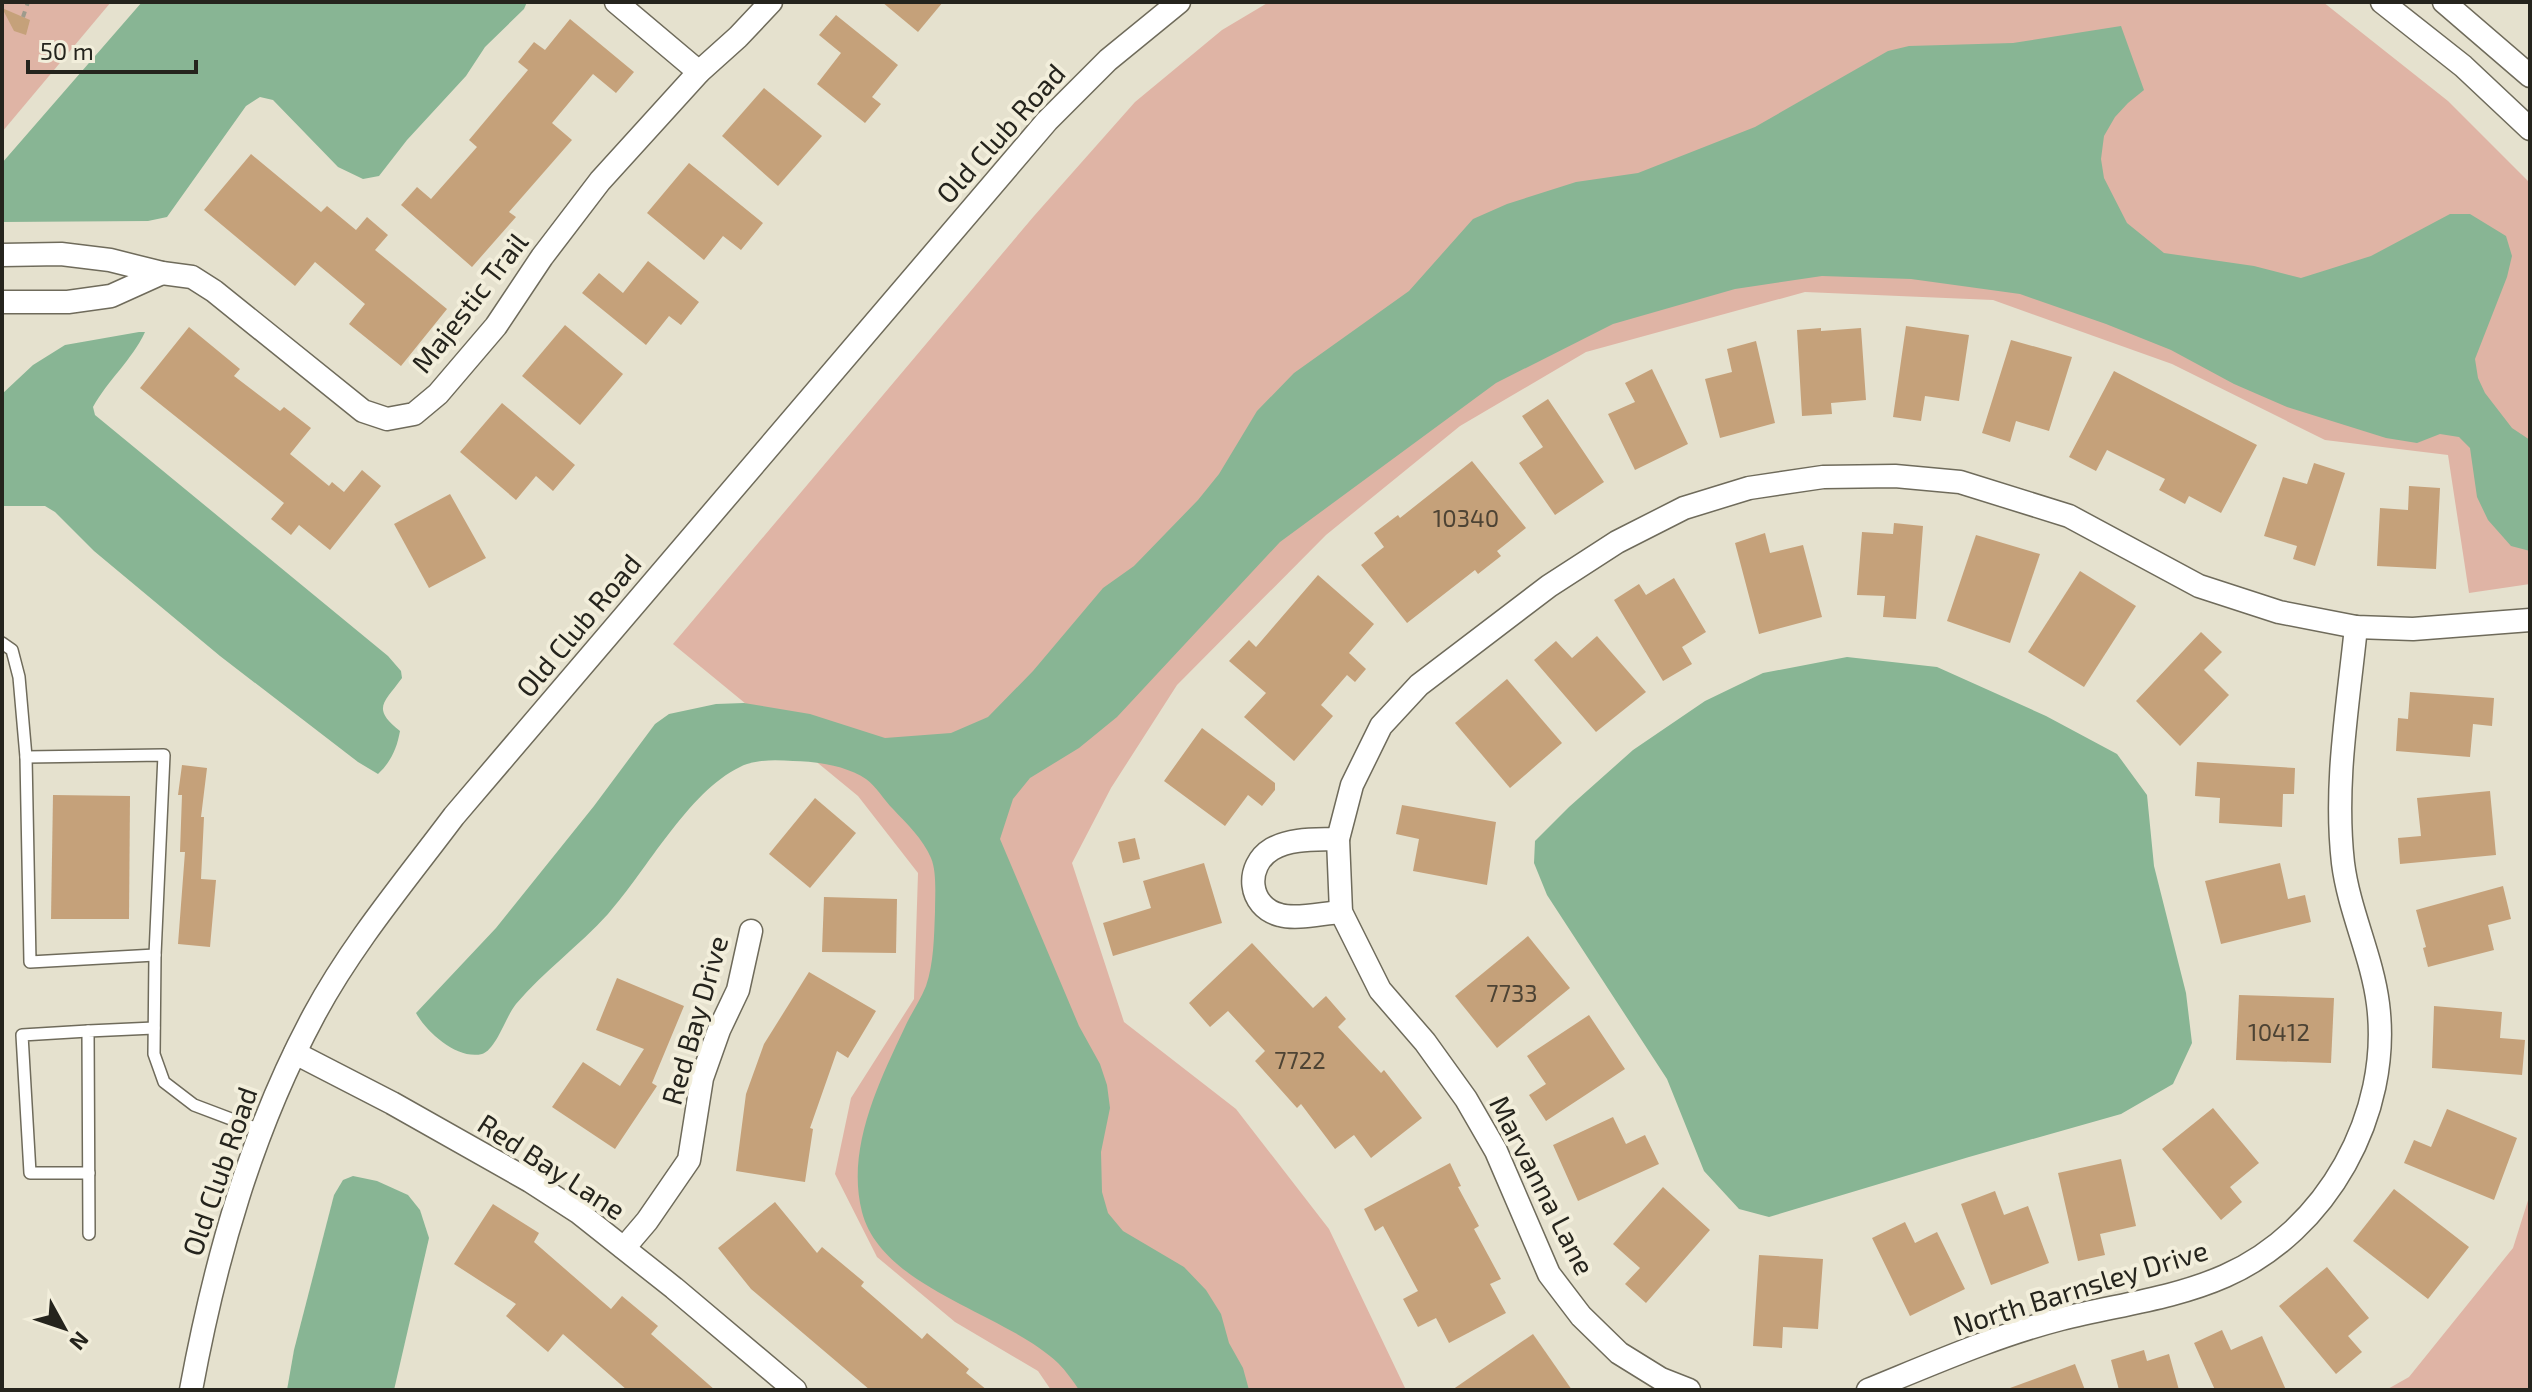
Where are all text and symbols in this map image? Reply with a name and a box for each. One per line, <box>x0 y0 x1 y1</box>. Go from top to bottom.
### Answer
scale bar <box>28 24 196 74</box>
text: 50 m <box>40 36 94 65</box>
street label: Old Club Road <box>928 56 1072 210</box>
street label: Majestic Trail <box>404 225 535 379</box>
house number: 10340 <box>1433 503 1499 532</box>
street label: Old Club Road <box>508 547 648 703</box>
street label: Red Bay Drive <box>654 932 734 1108</box>
house number: 7733 <box>1486 978 1538 1007</box>
house number: 10412 <box>2248 1017 2310 1046</box>
house number: 7722 <box>1274 1045 1326 1074</box>
street label: Old Club Road <box>174 1082 264 1260</box>
street label: Marvanna Lane <box>1483 1090 1603 1280</box>
street label: Red Bay Lane <box>472 1106 632 1226</box>
street label: North Barnsley Drive <box>1948 1232 2212 1342</box>
north arrow <box>24 1288 104 1368</box>
text: N <box>65 1327 95 1356</box>

